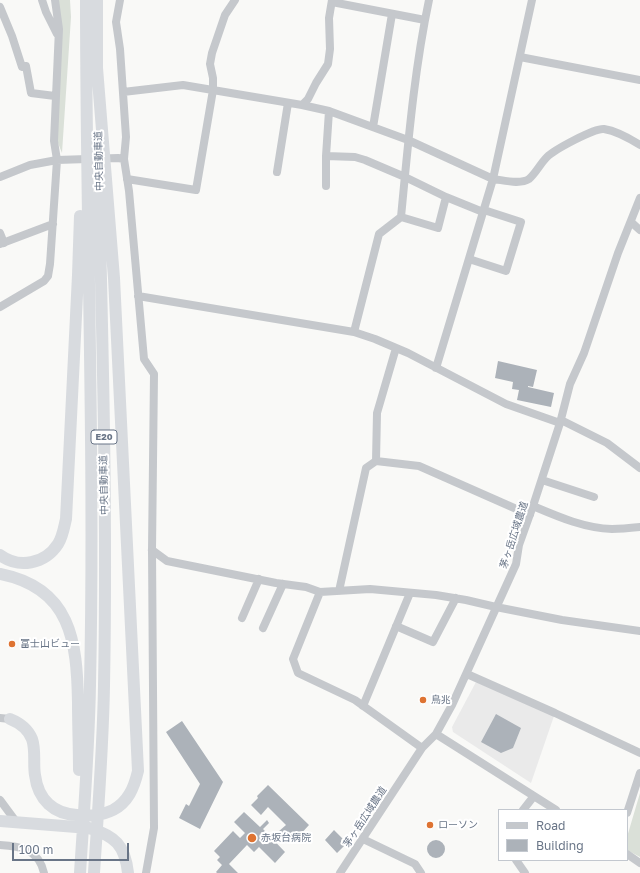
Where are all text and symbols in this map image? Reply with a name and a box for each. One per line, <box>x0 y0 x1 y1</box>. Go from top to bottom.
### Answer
street label: 中央自動車道 <box>92 131 106 191</box>
road number: E20 <box>91 430 117 444</box>
street label: 中央自動車道 <box>97 455 111 515</box>
street label: 茅ヶ岳広域農道 <box>497 500 531 570</box>
place label: 富士山ビュー <box>20 638 80 650</box>
marker: 富士山ビュー <box>7 639 17 649</box>
place label: 鳥兆 <box>431 694 451 706</box>
marker: 鳥兆 <box>418 695 428 705</box>
street label: 茅ヶ岳広域農道 <box>341 784 389 850</box>
legend <box>498 809 628 861</box>
text: Road <box>536 818 565 833</box>
place label: ローソン <box>438 819 478 831</box>
marker: ローソン <box>425 820 435 830</box>
marker: 赤坂台病院 <box>246 832 258 844</box>
place label: 赤坂台病院 <box>261 832 311 844</box>
scale bar <box>14 835 131 861</box>
text: Building <box>536 838 584 853</box>
text: 100 m <box>19 842 53 857</box>

